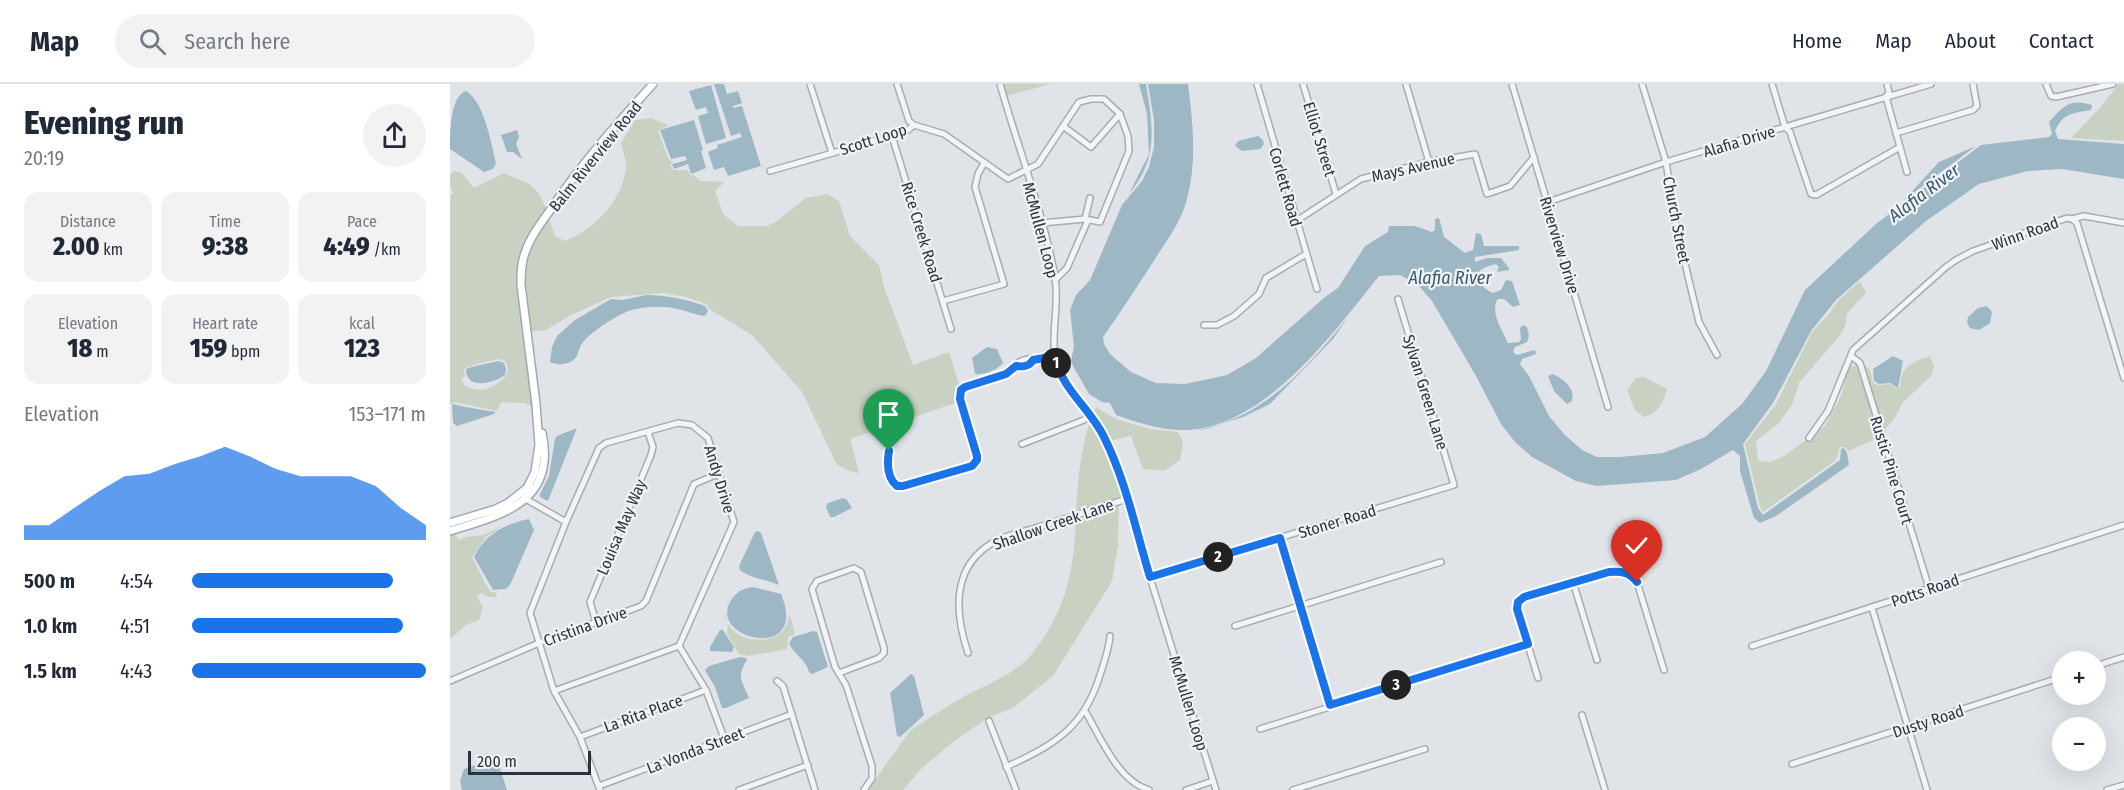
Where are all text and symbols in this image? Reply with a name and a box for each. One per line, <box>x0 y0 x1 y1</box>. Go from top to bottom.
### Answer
search box <box>115 14 535 68</box>
text: Map <box>30 25 79 58</box>
icon: search <box>136 25 169 58</box>
text: Search here <box>184 28 290 55</box>
text: Home <box>1792 28 1842 54</box>
text: Map <box>1875 28 1912 54</box>
text: About <box>1945 28 1996 54</box>
text: Contact <box>2029 28 2094 54</box>
street label: Balm Riverview Road <box>545 97 646 215</box>
street label: Elliot Street <box>1299 100 1340 179</box>
text: Evening run <box>24 103 184 143</box>
button: share <box>363 104 426 167</box>
street label: Scott Loop <box>837 120 909 159</box>
street label: Alafia Drive <box>1701 122 1778 161</box>
street label: Corlett Road <box>1265 145 1306 229</box>
text: 20:19 <box>24 146 64 170</box>
street label: Mays Avenue <box>1370 149 1457 186</box>
water label: Alafia River <box>1883 159 1964 227</box>
street label: Church Street <box>1659 175 1694 266</box>
street label: Rice Creek Road <box>897 180 946 285</box>
street label: McMullen Loop <box>1019 180 1062 280</box>
street label: Riverview Drive <box>1536 194 1583 296</box>
text: Distance <box>60 212 116 231</box>
text: Time <box>209 212 241 231</box>
text: Pace <box>347 212 377 231</box>
street label: Winn Road <box>1989 213 2061 254</box>
text: 2.00 <box>53 231 100 262</box>
text: 9:38 <box>202 231 248 262</box>
text: 4:49 <box>323 231 370 262</box>
text: km <box>100 240 123 259</box>
text: /km <box>370 240 401 259</box>
water label: Alafia River <box>1407 267 1492 289</box>
text: Elevation <box>58 314 118 333</box>
text: Heart rate <box>192 314 258 333</box>
text: kcal <box>349 314 375 333</box>
street label: Sylvan Green Lane <box>1399 332 1452 452</box>
text: 18 <box>67 333 93 364</box>
text: 159 <box>190 333 227 364</box>
text: 123 <box>344 333 380 364</box>
text: m <box>93 342 109 361</box>
text: bpm <box>227 342 260 361</box>
pin: 1 <box>1041 348 1071 378</box>
text: 1 <box>1053 353 1059 372</box>
pin <box>863 389 914 451</box>
icon: arrive <box>872 398 905 431</box>
text: Elevation <box>24 402 99 426</box>
text: 153–171 m <box>349 402 426 426</box>
street label: Rustic Pine Court <box>1866 414 1917 527</box>
street label: Andy Drive <box>700 443 739 516</box>
street label: Louisa May Way <box>593 476 650 578</box>
street label: Shallow Creek Lane <box>990 495 1116 554</box>
street label: Stoner Road <box>1296 501 1378 542</box>
pin <box>1611 520 1662 582</box>
icon: check <box>1620 529 1653 562</box>
pin: 2 <box>1203 542 1233 572</box>
text: 2 <box>1214 547 1222 566</box>
text: 500 m <box>24 569 75 593</box>
text: 4:54 <box>120 569 153 593</box>
street label: Potts Road <box>1889 570 1962 611</box>
street label: Cristina Drive <box>541 603 630 650</box>
text: 1.0 km <box>24 614 77 638</box>
text: 4:51 <box>120 614 150 638</box>
map controls <box>2052 651 2106 771</box>
button: + <box>2052 651 2106 705</box>
street label: McMullen Loop <box>1165 653 1212 753</box>
text: 1.5 km <box>24 659 77 683</box>
text: 4:43 <box>120 659 152 683</box>
pin: 3 <box>1381 670 1411 700</box>
text: 3 <box>1392 675 1400 694</box>
street label: La Rita Place <box>601 690 685 737</box>
street label: Dusty Road <box>1890 701 1966 742</box>
button: − <box>2052 717 2106 771</box>
street label: La Vonda Street <box>644 723 747 778</box>
scale bar <box>468 748 591 776</box>
text: 200 m <box>477 752 517 771</box>

